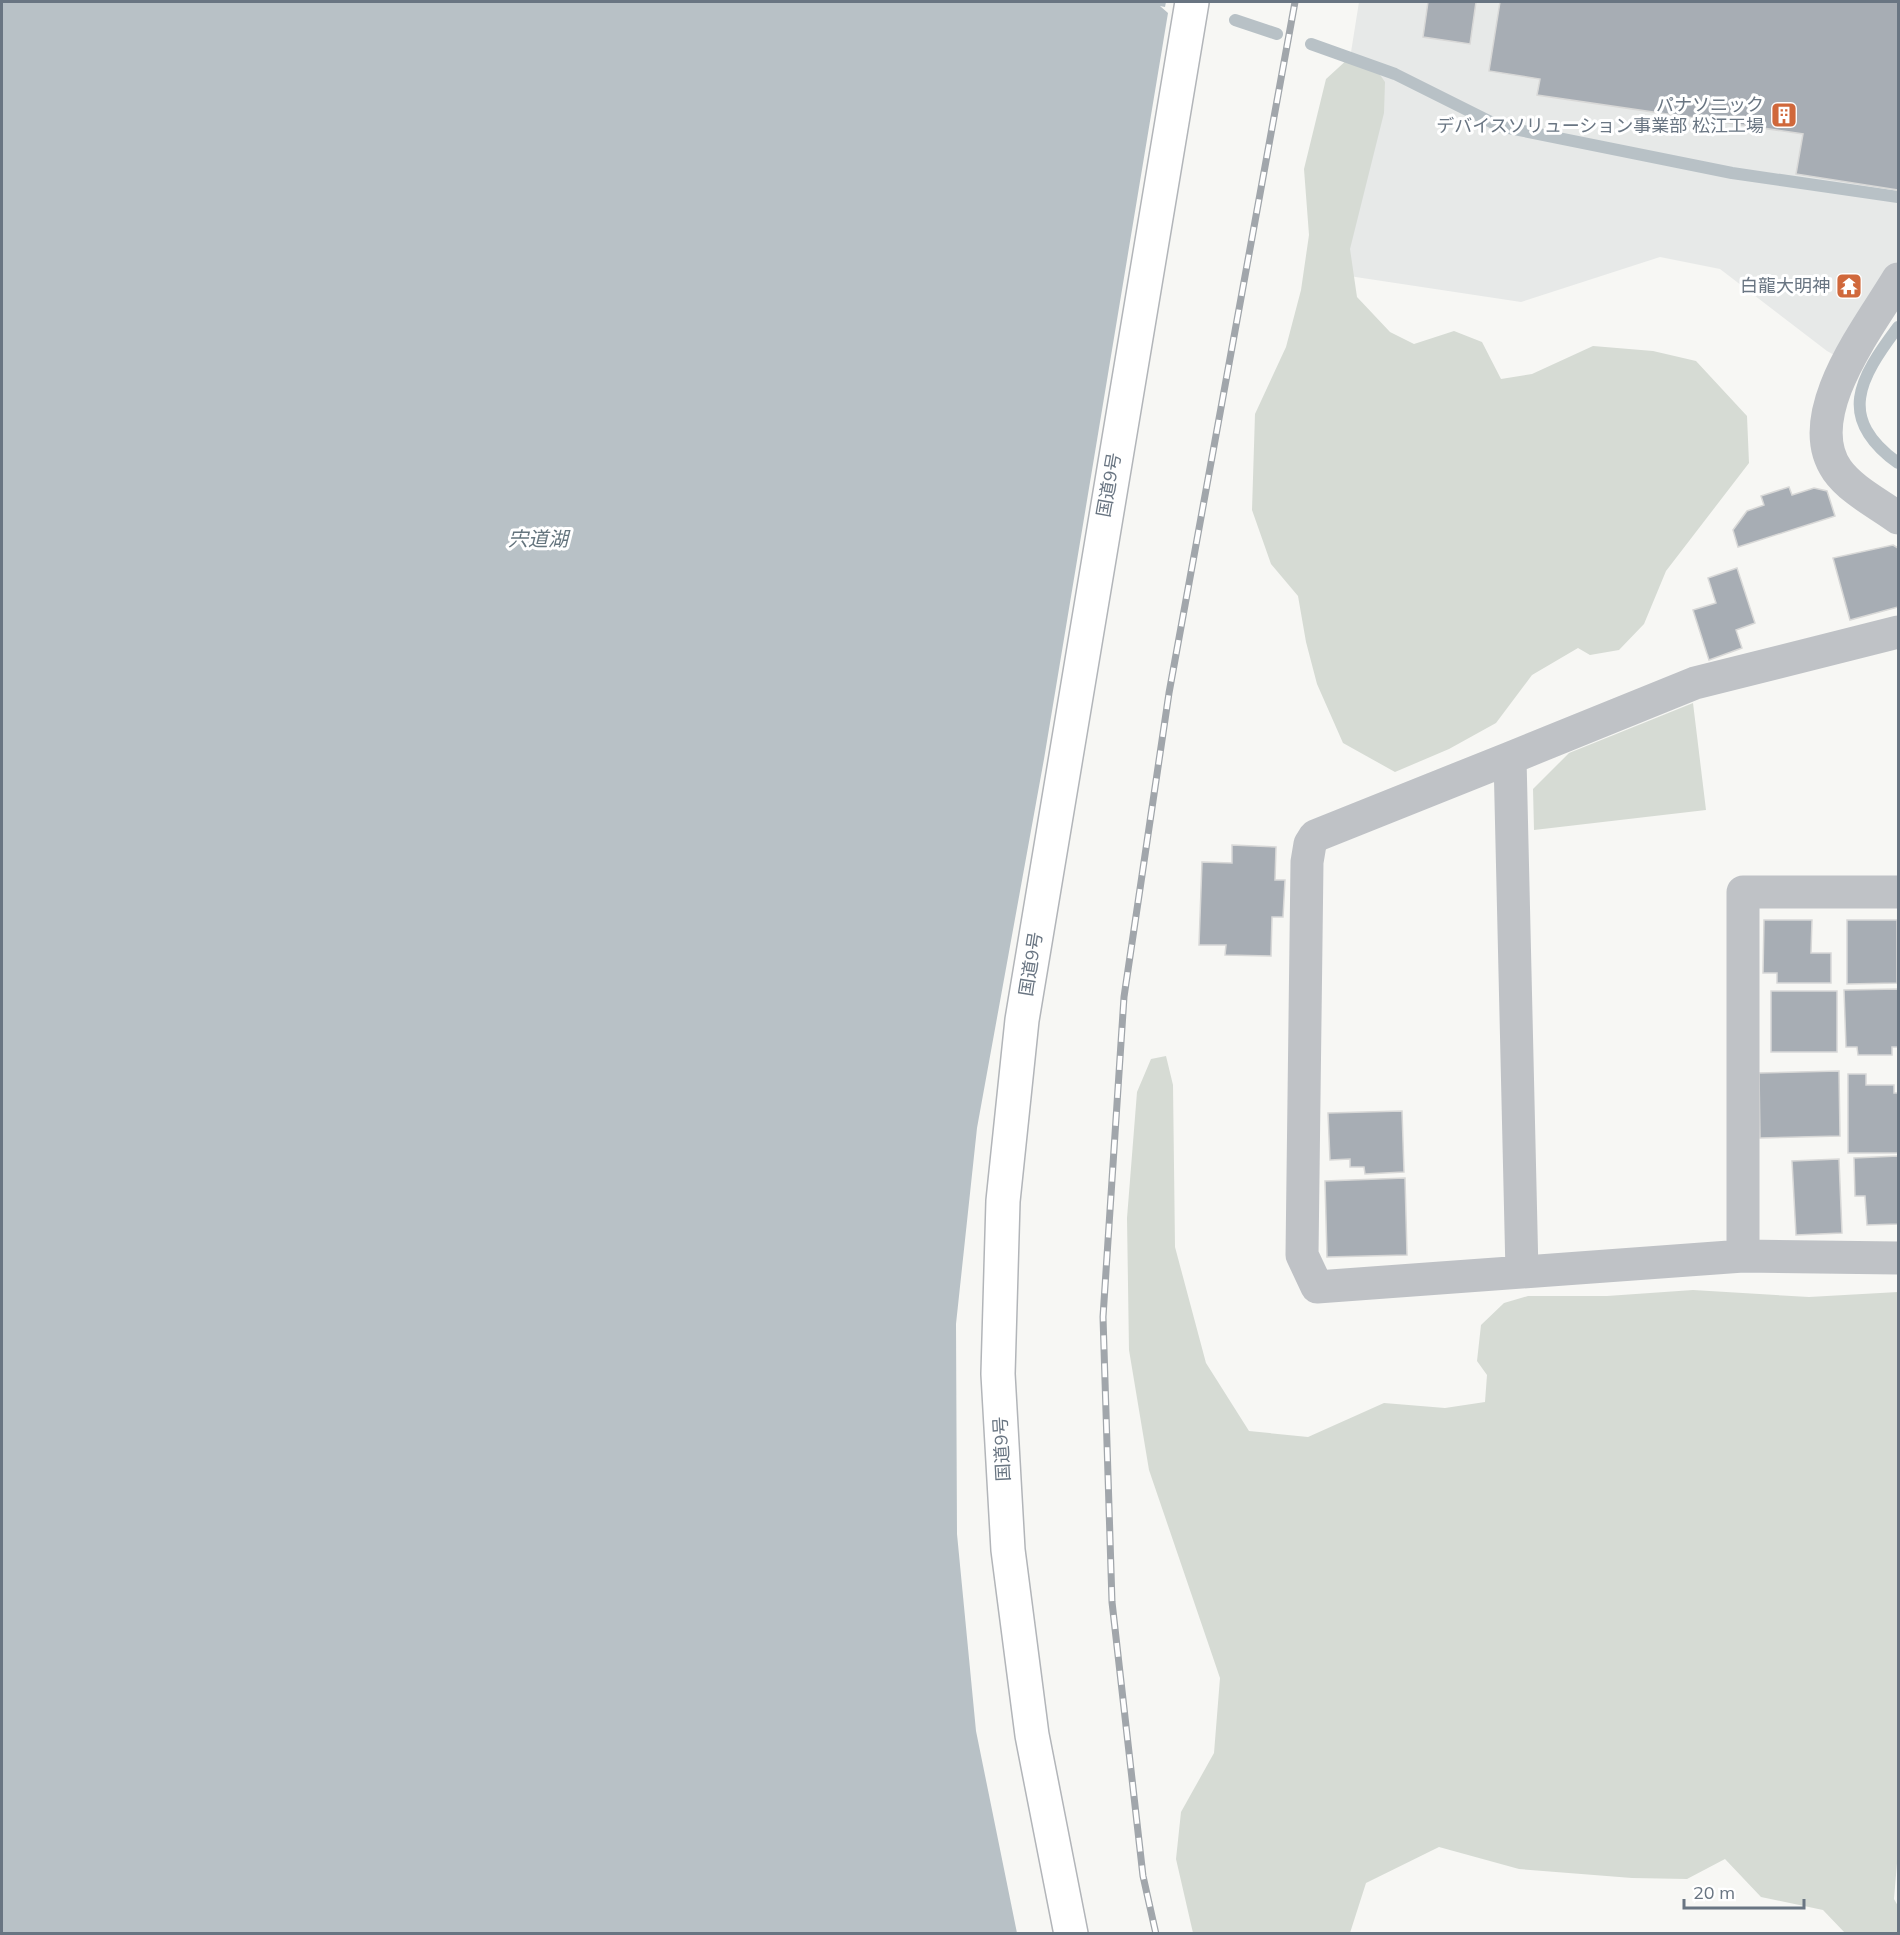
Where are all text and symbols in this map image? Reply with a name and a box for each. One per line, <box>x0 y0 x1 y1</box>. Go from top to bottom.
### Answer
place label: パナソニック デバイスソリューション事業部 松江工場 <box>1436 93 1764 137</box>
building icon: パナソニック デバイスソリューション事業部 松江工場 <box>1769 100 1799 130</box>
temple icon: 白龍大明神 <box>1834 271 1864 301</box>
place label: 白龍大明神 <box>1740 274 1830 297</box>
street label: 国道9号 <box>1092 451 1125 519</box>
water label: 宍道湖 <box>508 526 571 551</box>
street label: 国道9号 <box>1014 930 1047 998</box>
street label: 国道9号 <box>988 1416 1015 1482</box>
scale bar <box>1684 1872 1804 1910</box>
text: 20 m <box>1693 1881 1735 1904</box>

